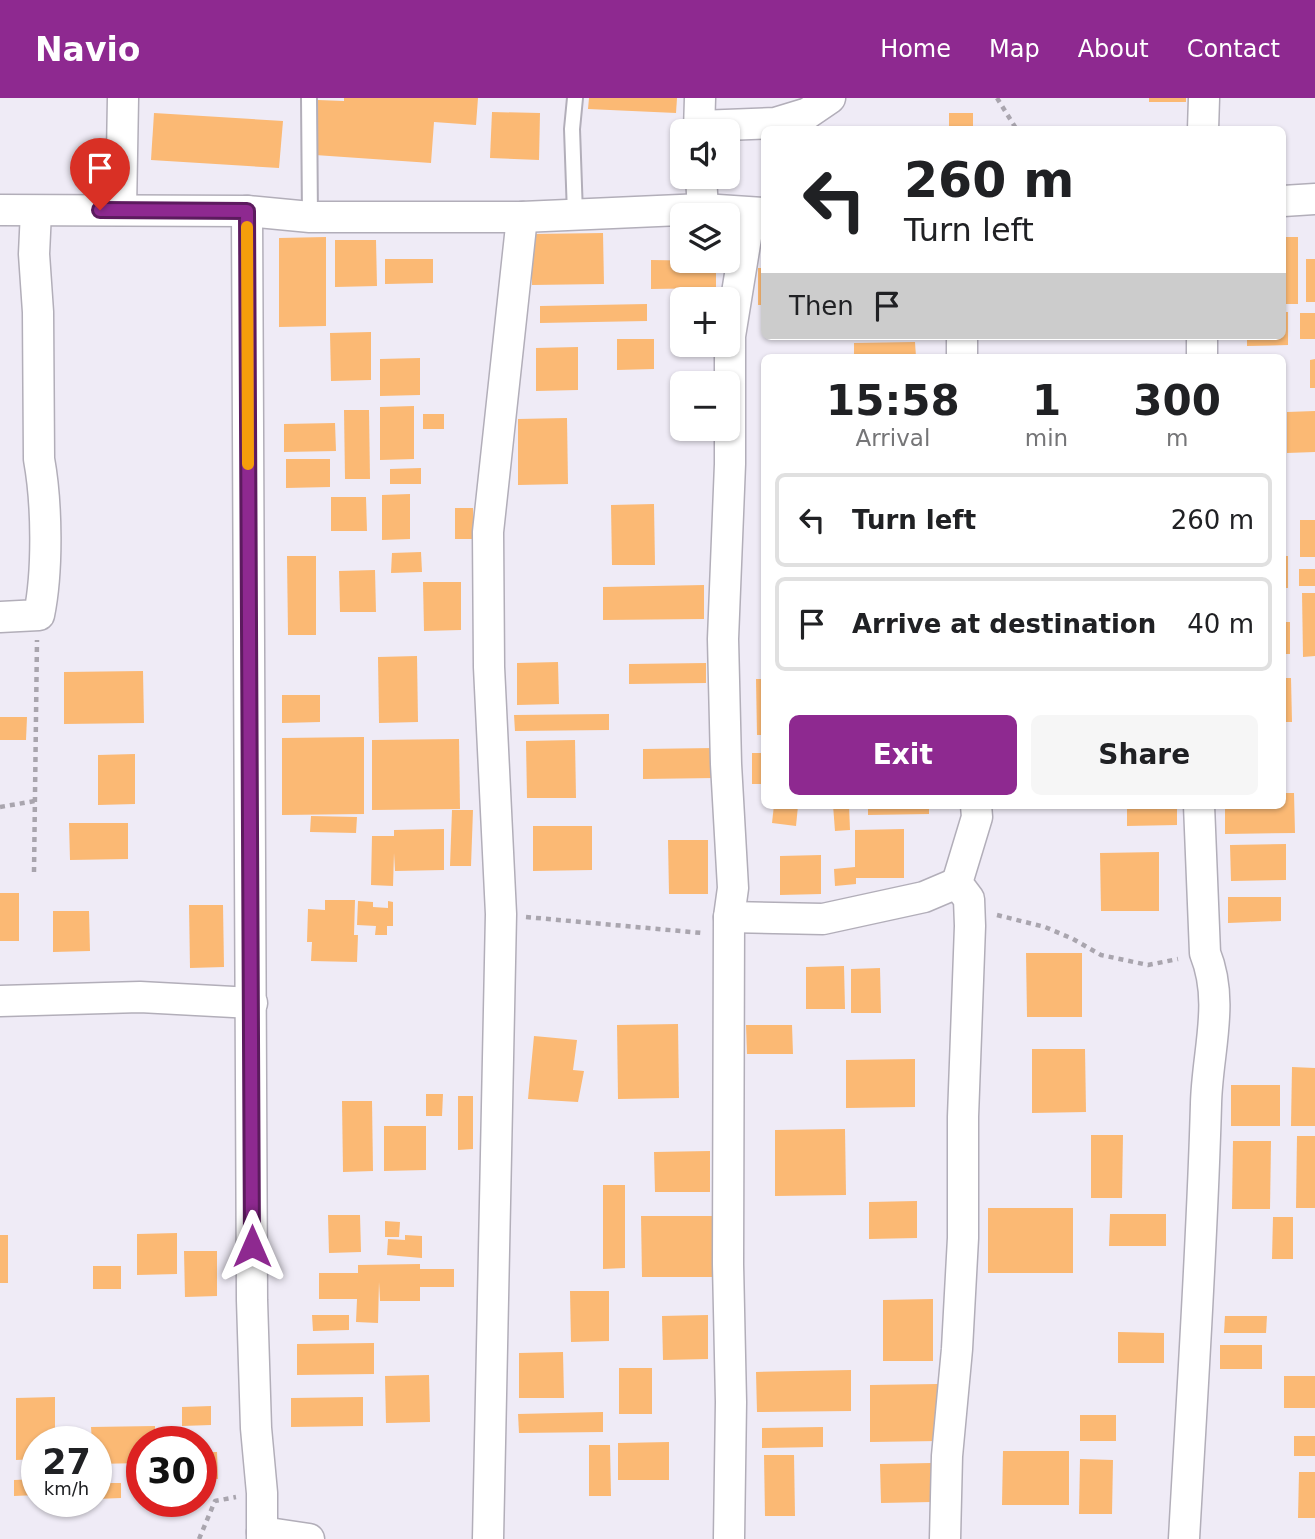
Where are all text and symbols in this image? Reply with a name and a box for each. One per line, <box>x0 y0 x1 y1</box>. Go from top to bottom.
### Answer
text: Navio <box>35 30 140 69</box>
text: Home <box>880 35 951 63</box>
text: Map <box>989 35 1040 63</box>
text: About <box>1078 35 1149 63</box>
text: Contact <box>1187 35 1280 63</box>
map controls <box>670 119 740 441</box>
button: sound <box>670 119 740 189</box>
pin <box>70 138 130 210</box>
icon: arrive <box>81 149 119 187</box>
text: 260 m <box>904 152 1074 209</box>
icon: left <box>789 154 880 245</box>
button: layers <box>670 203 740 273</box>
text: Turn left <box>904 211 1034 249</box>
button: + <box>670 287 740 357</box>
icon: arrive <box>868 287 906 325</box>
text: Then <box>789 291 854 321</box>
button: − <box>670 371 740 441</box>
text: 15:58 <box>826 376 960 425</box>
text: 1 <box>1032 376 1061 425</box>
text: 300 <box>1133 376 1221 425</box>
text: Arrival <box>856 425 930 451</box>
text: min <box>1025 425 1068 451</box>
text: m <box>1166 425 1188 451</box>
icon: left <box>793 501 831 539</box>
text: Turn left <box>852 505 976 535</box>
text: 260 m <box>1171 505 1254 535</box>
icon: arrive <box>793 605 831 643</box>
text: Arrive at destination <box>852 609 1156 639</box>
text: 40 m <box>1187 609 1254 639</box>
button: Exit <box>789 715 1017 795</box>
button: Share <box>1031 715 1258 795</box>
position arrow <box>215 1209 289 1283</box>
speed limit sign: 30 <box>126 1426 217 1517</box>
text: 27 <box>42 1442 91 1482</box>
text: km/h <box>44 1478 89 1499</box>

